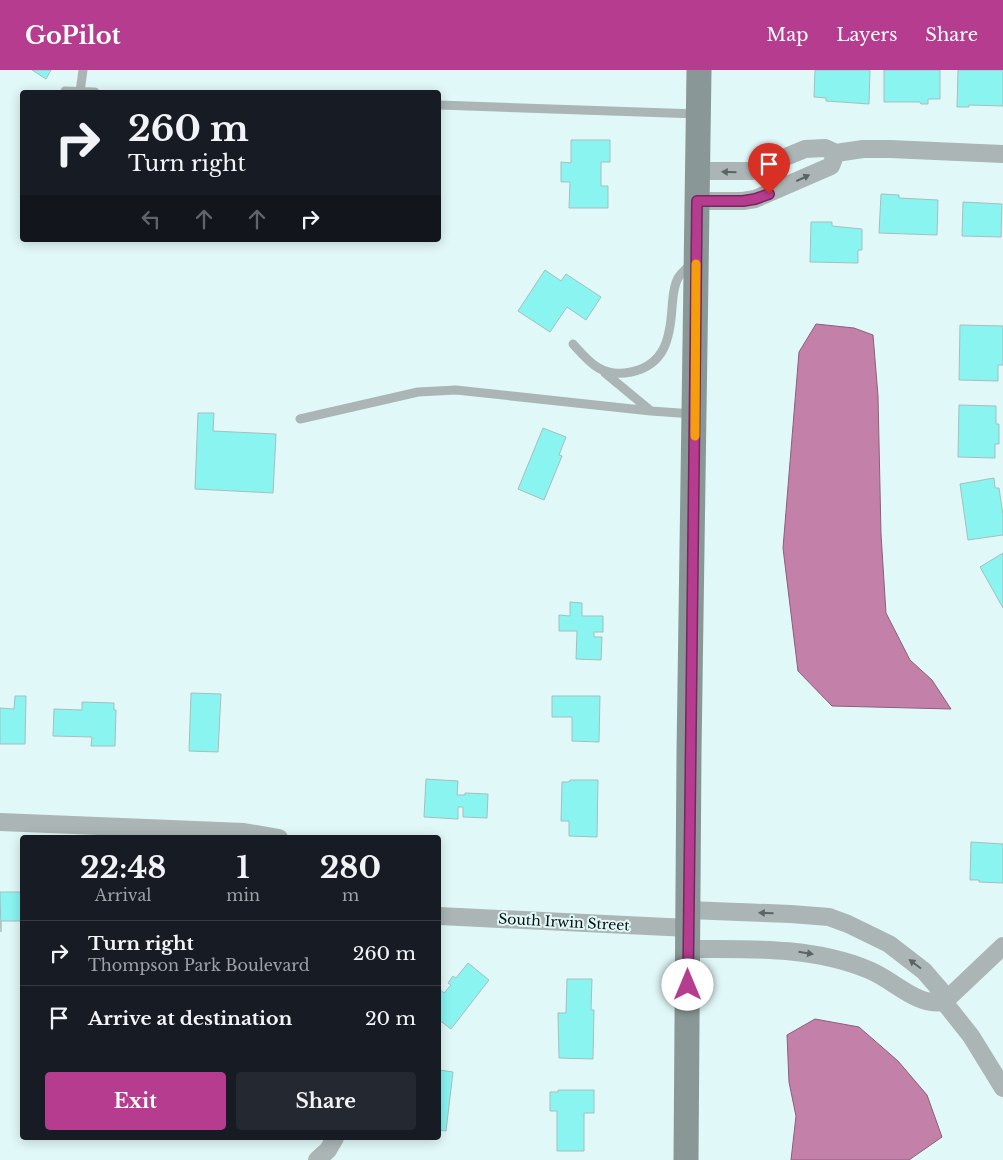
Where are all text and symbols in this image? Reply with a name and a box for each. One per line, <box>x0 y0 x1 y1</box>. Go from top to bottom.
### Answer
text: GoPilot <box>25 21 121 50</box>
text: Map <box>767 24 808 46</box>
text: Layers <box>836 24 897 46</box>
text: Share <box>925 24 978 46</box>
text: 260 m <box>128 107 249 150</box>
icon: right <box>45 110 110 175</box>
pin <box>748 143 790 194</box>
text: Turn right <box>128 150 246 177</box>
icon: arrive <box>755 150 783 178</box>
one-way arrow <box>721 168 737 176</box>
one-way arrow <box>796 174 810 182</box>
icon: left <box>137 205 165 233</box>
icon: ahead <box>190 205 218 233</box>
icon: ahead <box>243 205 271 233</box>
icon: right <box>296 205 324 233</box>
text: 22:48 <box>80 849 166 886</box>
text: 1 <box>237 849 250 886</box>
text: 280 <box>320 849 381 886</box>
text: Arrival <box>95 885 151 905</box>
text: min <box>226 885 260 905</box>
text: m <box>342 885 359 905</box>
one-way arrow <box>757 908 773 916</box>
street label: South Irwin Street <box>498 910 631 934</box>
text: Turn right <box>88 932 194 955</box>
icon: right <box>45 939 73 967</box>
text: 260 m <box>353 942 416 965</box>
one-way arrow <box>799 950 815 958</box>
text: Thompson Park Boulevard <box>88 955 310 975</box>
position arrow <box>661 958 713 1010</box>
one-way arrow <box>909 959 922 969</box>
icon: arrive <box>45 1004 73 1032</box>
text: Arrive at destination <box>88 1007 292 1030</box>
text: 20 m <box>365 1007 416 1030</box>
button: Exit <box>45 1072 226 1130</box>
button: Share <box>236 1072 416 1130</box>

